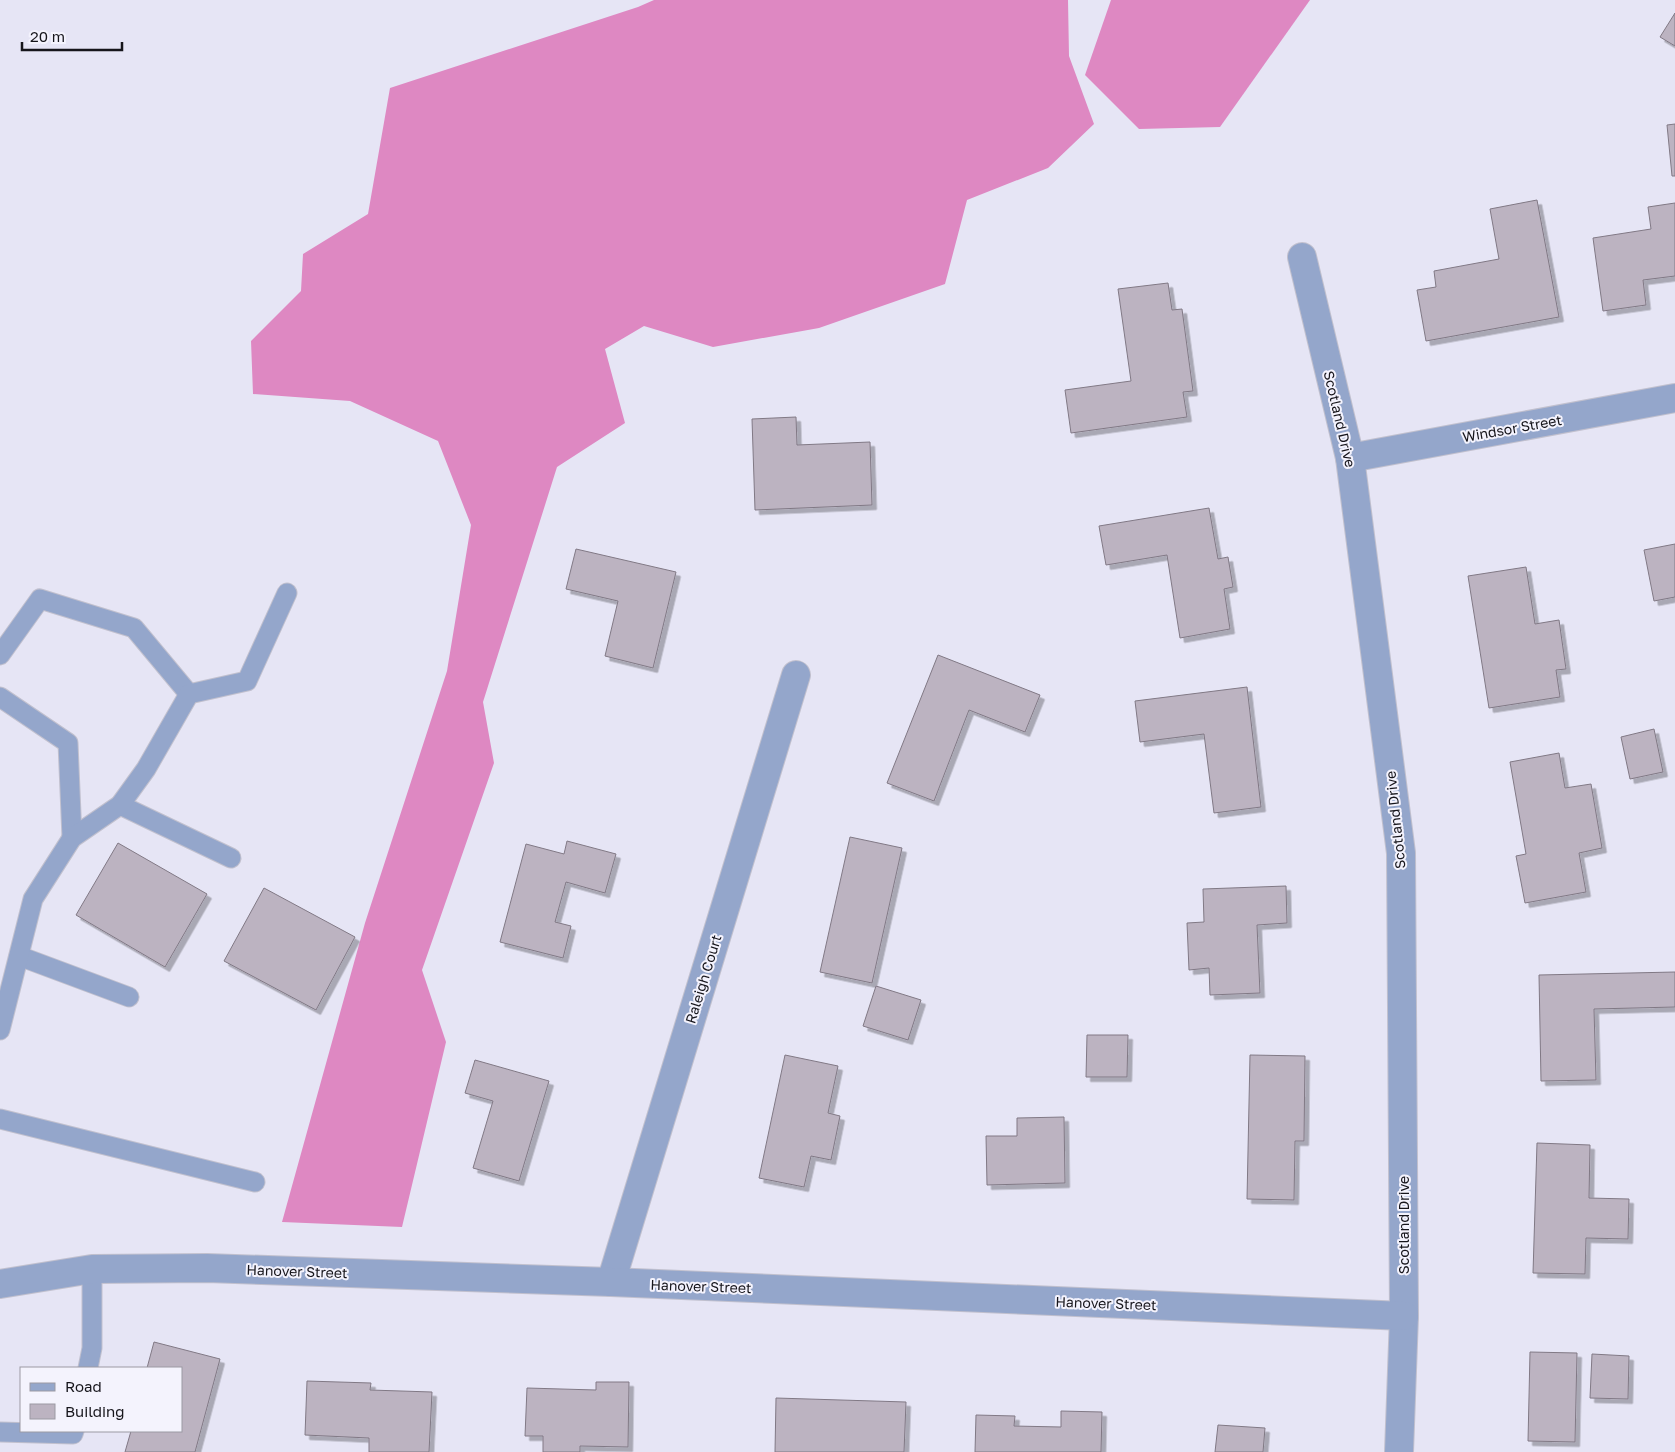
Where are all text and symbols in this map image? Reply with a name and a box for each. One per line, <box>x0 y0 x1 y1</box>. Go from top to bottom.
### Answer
scale bar <box>22 20 122 52</box>
text: 20 m <box>30 27 65 45</box>
street label: Scotland Drive <box>1321 369 1359 469</box>
street label: Windsor Street <box>1461 411 1563 445</box>
street label: Scotland Drive <box>1381 770 1409 870</box>
street label: Raleigh Court <box>681 933 725 1025</box>
street label: Scotland Drive <box>1395 1176 1412 1274</box>
street label: Hanover Street <box>246 1261 348 1281</box>
street label: Hanover Street <box>650 1276 752 1296</box>
street label: Hanover Street <box>1055 1293 1157 1313</box>
legend <box>20 1367 182 1432</box>
text: Road <box>65 1377 102 1395</box>
text: Building <box>65 1402 125 1420</box>

